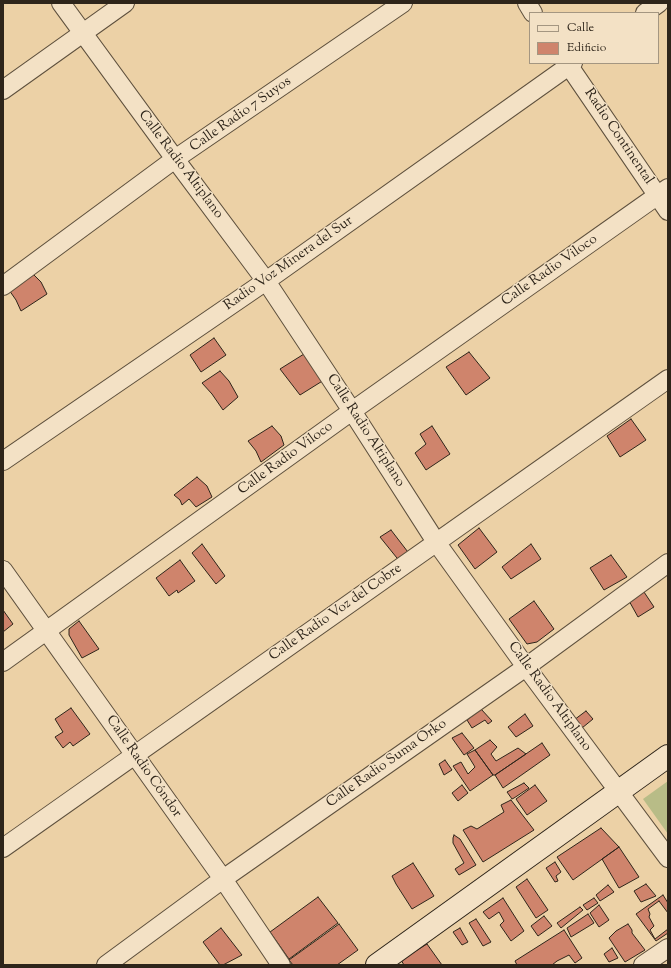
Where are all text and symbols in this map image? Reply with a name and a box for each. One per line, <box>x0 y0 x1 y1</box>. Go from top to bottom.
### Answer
legend <box>529 12 659 64</box>
text: Calle <box>567 19 594 37</box>
text: Edificio <box>567 39 606 57</box>
street label: Calle Radio 7 Suyos <box>187 74 295 156</box>
street label: Radio Continental <box>580 86 656 188</box>
street label: Calle Radio Altiplano <box>134 108 226 222</box>
street label: Radio Voz Minera del Sur <box>221 213 357 315</box>
street label: Calle Radio Viloco <box>499 232 601 310</box>
street label: Calle Radio Altiplano <box>322 371 408 491</box>
street label: Calle Radio Viloco <box>235 419 337 499</box>
street label: Calle Radio Voz del Cobre <box>266 561 406 665</box>
street label: Calle Radio Altiplano <box>504 639 594 755</box>
street label: Calle Radio Cóndor <box>101 713 185 821</box>
street label: Calle Radio Suma Orko <box>324 716 450 812</box>

